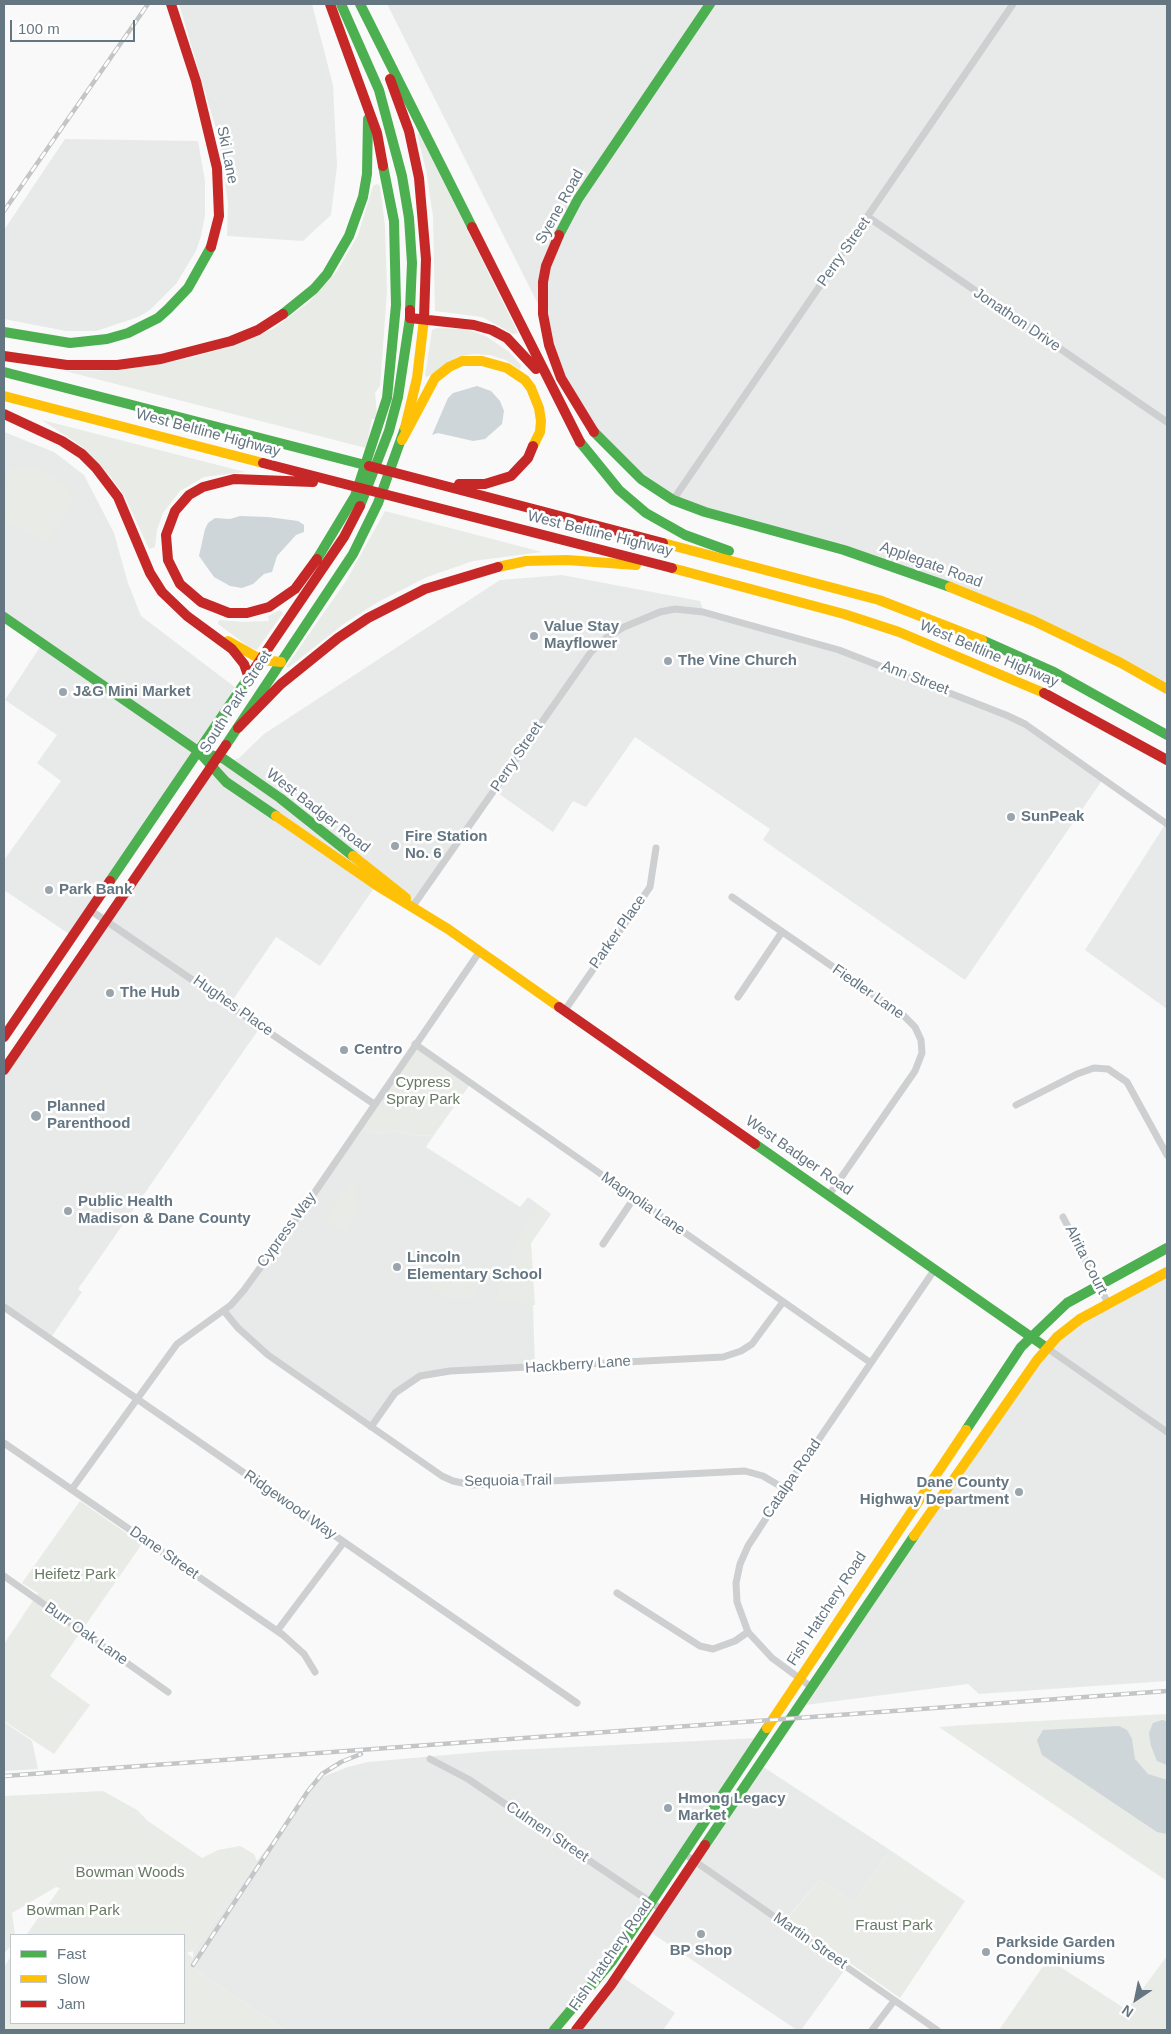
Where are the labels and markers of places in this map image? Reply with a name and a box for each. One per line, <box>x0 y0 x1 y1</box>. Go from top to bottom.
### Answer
place label: Value Stay Mayflower <box>544 618 619 653</box>
marker: Value Stay Mayflower <box>528 630 540 642</box>
place label: The Vine Church <box>678 652 797 670</box>
marker: The Vine Church <box>662 655 674 667</box>
place label: J&G Mini Market <box>73 683 191 701</box>
marker: J&G Mini Market <box>57 686 69 698</box>
place label: SunPeak <box>1021 808 1084 826</box>
marker: SunPeak <box>1005 811 1017 823</box>
place label: Fire Station No. 6 <box>405 828 488 863</box>
marker: Fire Station No. 6 <box>389 840 401 852</box>
place label: Park Bank <box>59 881 132 899</box>
marker: Park Bank <box>43 884 55 896</box>
place label: The Hub <box>120 984 180 1002</box>
marker: The Hub <box>104 987 116 999</box>
place label: Centro <box>354 1041 402 1059</box>
marker: Centro <box>338 1044 350 1056</box>
place label: Planned Parenthood <box>47 1098 130 1133</box>
marker: Planned Parenthood <box>29 1109 43 1123</box>
place label: Public Health Madison & Dane County <box>78 1193 251 1228</box>
marker: Public Health Madison & Dane County <box>62 1205 74 1217</box>
place label: Lincoln Elementary School <box>407 1249 542 1284</box>
marker: Lincoln Elementary School <box>391 1261 403 1273</box>
place label: Dane County Highway Department <box>860 1474 1009 1509</box>
marker: Dane County Highway Department <box>1013 1486 1025 1498</box>
place label: Hmong Legacy Market <box>678 1790 786 1825</box>
marker: Hmong Legacy Market <box>662 1802 674 1814</box>
marker: BP Shop <box>695 1928 707 1940</box>
place label: Parkside Garden Condominiums <box>996 1934 1115 1969</box>
place label: BP Shop <box>670 1942 732 1960</box>
marker: Parkside Garden Condominiums <box>980 1946 992 1958</box>

